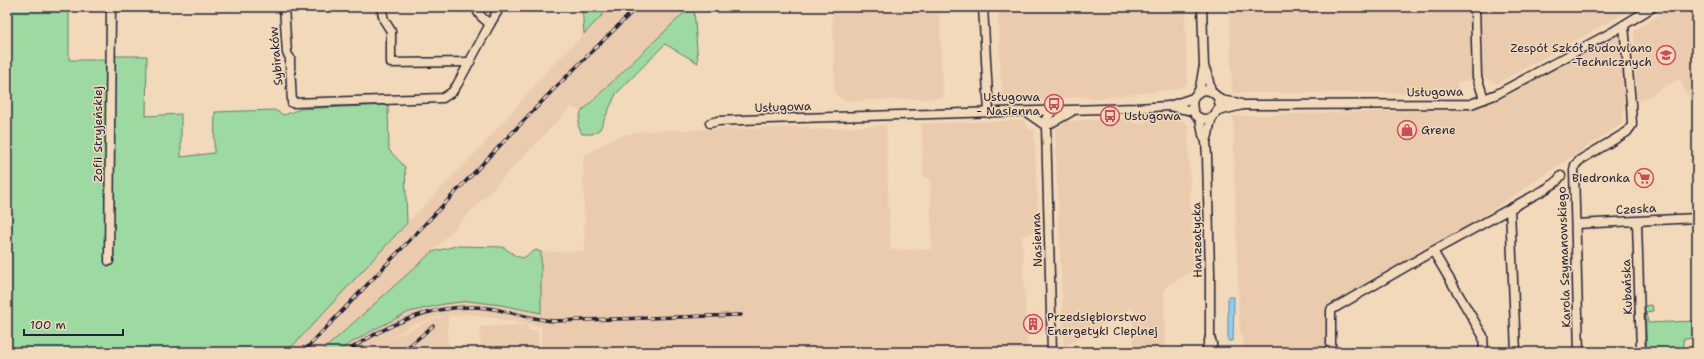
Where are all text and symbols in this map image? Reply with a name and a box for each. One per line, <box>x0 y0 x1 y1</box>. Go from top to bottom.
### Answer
street label: Sybiraków <box>265 25 287 86</box>
place label: Zespół Szkół Budowlano -Technicznych <box>1510 40 1652 70</box>
school or university icon: Zespół Szkół Budowlano -Technicznych <box>1655 44 1677 66</box>
street label: Usługowa <box>1406 83 1464 100</box>
street label: Zofii Stryjeńskiej <box>90 86 106 182</box>
place label: Usługowa - Nasienna <box>976 89 1041 119</box>
bus stop icon: Usługowa - Nasienna <box>1043 93 1065 115</box>
street label: Usługowa <box>754 98 812 116</box>
bus stop icon: Usługowa <box>1099 105 1121 127</box>
place label: Usługowa <box>1124 108 1181 124</box>
shop icon: Grene <box>1396 119 1418 141</box>
place label: Grene <box>1421 122 1456 138</box>
supermarket icon: Biedronka <box>1633 167 1655 189</box>
place label: Biedronka <box>1572 170 1631 186</box>
street label: Karola Szymanowskiego <box>1554 186 1574 328</box>
street label: Czeska <box>1615 200 1657 218</box>
street label: Hanzeatycka <box>1188 201 1206 278</box>
street label: Nasienna <box>1028 212 1046 267</box>
street label: Kubańska <box>1618 258 1636 315</box>
place label: Przedsiębiorstwo Energetyki Cieplnej <box>1047 309 1158 339</box>
scale bar <box>24 311 123 337</box>
building icon: Przedsiębiorstwo Energetyki Cieplnej <box>1022 313 1044 335</box>
text: 100 m <box>30 317 66 333</box>

